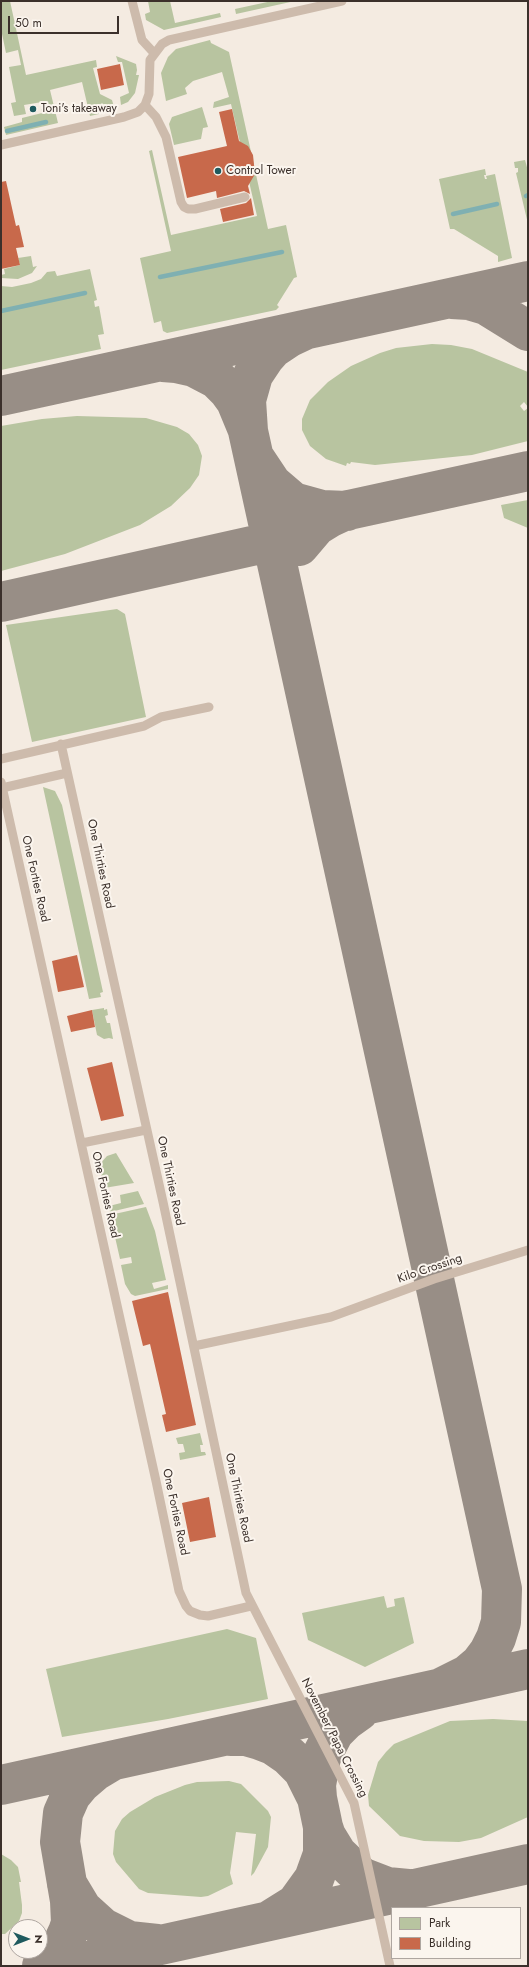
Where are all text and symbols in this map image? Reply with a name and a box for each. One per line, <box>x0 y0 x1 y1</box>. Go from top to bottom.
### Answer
scale bar <box>10 8 121 34</box>
text: 50 m <box>15 14 42 32</box>
place label: Toni's takeaway <box>41 102 117 116</box>
marker: Toni's takeaway <box>28 104 38 114</box>
place label: Control Tower <box>226 164 296 178</box>
marker: Control Tower <box>213 166 223 176</box>
street label: One Thirties Road <box>83 818 117 910</box>
street label: One Forties Road <box>18 834 52 924</box>
street label: One Thirties Road <box>153 1135 187 1227</box>
street label: One Forties Road <box>88 1150 122 1240</box>
street label: Kilo Crossing <box>396 1251 464 1287</box>
street label: One Thirties Road <box>221 1452 255 1544</box>
street label: One Forties Road <box>159 1467 191 1557</box>
street label: November/Papa Crossing <box>298 1676 370 1800</box>
legend <box>391 1907 521 1959</box>
text: Park <box>429 1914 450 1932</box>
north arrow <box>8 1919 48 1959</box>
text: Building <box>429 1934 471 1952</box>
text: N <box>31 1935 47 1943</box>

